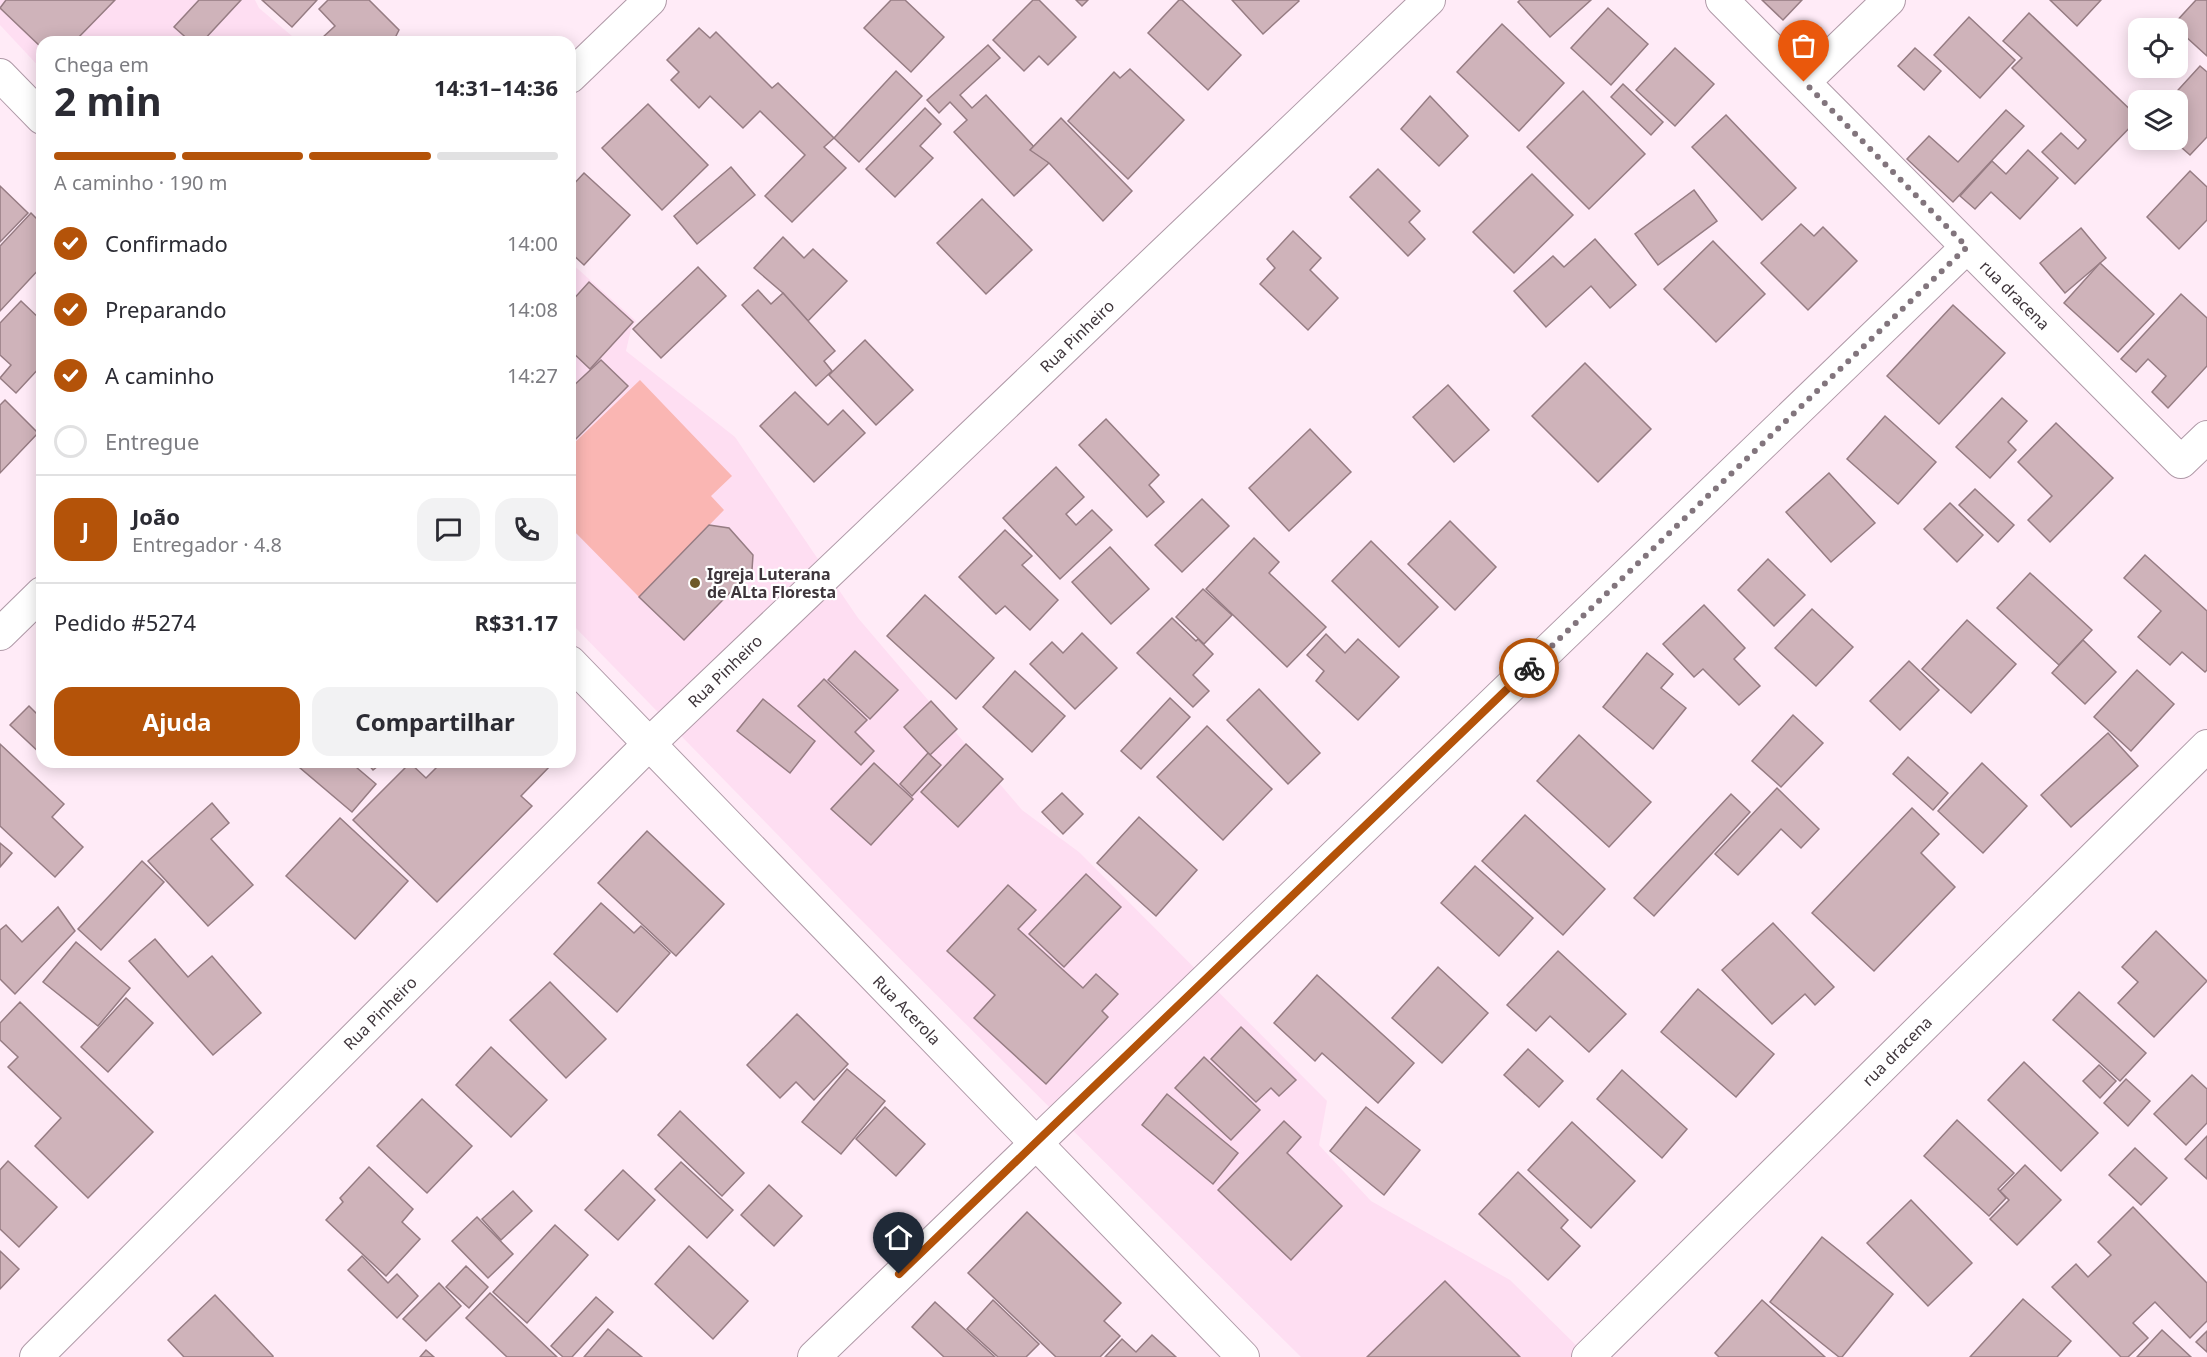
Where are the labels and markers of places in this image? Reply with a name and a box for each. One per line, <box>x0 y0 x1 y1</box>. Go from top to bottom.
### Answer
pin <box>1778 20 1829 82</box>
place label: Igreja Luterana de ALta Floresta <box>707 563 836 603</box>
marker: Igreja Luterana de ALta Floresta <box>688 576 702 590</box>
pin <box>873 1212 924 1274</box>

